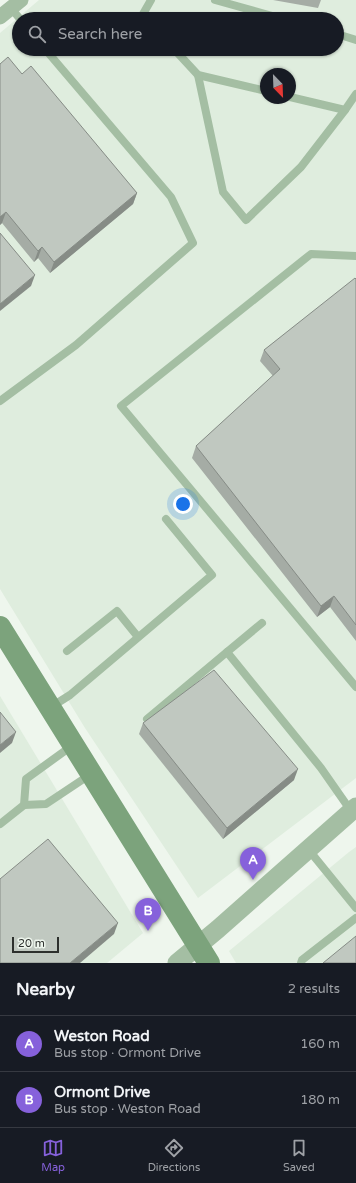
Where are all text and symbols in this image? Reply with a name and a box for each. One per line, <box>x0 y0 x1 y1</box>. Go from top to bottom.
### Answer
search box <box>12 12 344 56</box>
icon: search <box>26 23 48 45</box>
text: Search here <box>58 25 142 43</box>
north arrow <box>260 68 296 104</box>
your location <box>173 494 193 514</box>
pin: A <box>240 847 266 880</box>
pin: B <box>135 898 161 931</box>
scale bar <box>12 935 59 954</box>
text: 20 m <box>18 937 45 950</box>
text: Nearby <box>16 979 75 1000</box>
text: 2 results <box>288 981 340 997</box>
text: Weston Road <box>54 1027 150 1045</box>
text: A <box>24 1036 34 1052</box>
text: 160 m <box>300 1036 340 1052</box>
text: Bus stop · Ormont Drive <box>54 1045 201 1061</box>
text: Ormont Drive <box>54 1083 150 1101</box>
text: B <box>24 1092 34 1108</box>
text: 180 m <box>300 1092 340 1108</box>
text: Bus stop · Weston Road <box>54 1101 201 1117</box>
tab: Map <box>41 1137 65 1174</box>
tab: Directions <box>148 1137 200 1174</box>
tab: Saved <box>283 1137 315 1174</box>

